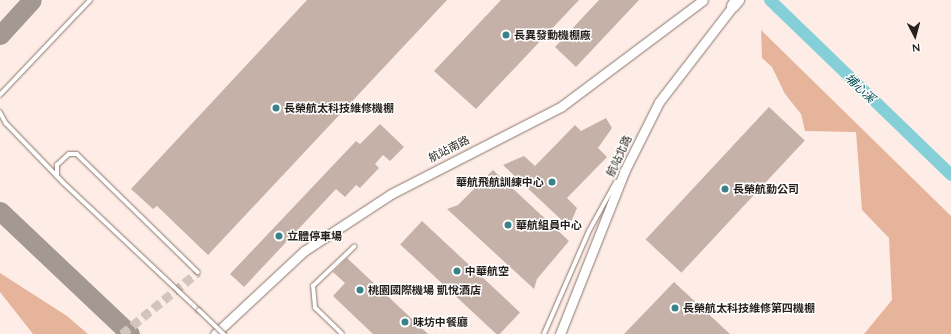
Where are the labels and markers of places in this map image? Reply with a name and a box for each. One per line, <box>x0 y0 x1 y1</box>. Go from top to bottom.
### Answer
place label: 長異發動機棚廠 <box>514 28 591 42</box>
marker: 長異發動機棚廠 <box>501 30 511 40</box>
place label: 長榮航太科技維修機棚 <box>284 101 394 115</box>
marker: 長榮航太科技維修機棚 <box>271 103 281 113</box>
place label: 華航飛航訓練中心 <box>456 175 544 189</box>
marker: 華航飛航訓練中心 <box>547 177 557 187</box>
place label: 長榮航勤公司 <box>733 182 799 196</box>
marker: 長榮航勤公司 <box>720 184 730 194</box>
place label: 華航組員中心 <box>516 218 582 232</box>
marker: 華航組員中心 <box>503 220 513 230</box>
place label: 立體停車場 <box>287 229 342 243</box>
marker: 立體停車場 <box>274 231 284 241</box>
place label: 中華航空 <box>465 264 509 278</box>
marker: 中華航空 <box>452 266 462 276</box>
place label: 桃園國際機場 凱悅酒店 <box>368 283 481 297</box>
marker: 桃園國際機場 凱悅酒店 <box>355 285 365 295</box>
place label: 長榮航太科技維修第四機棚 <box>683 301 815 315</box>
marker: 長榮航太科技維修第四機棚 <box>670 303 680 313</box>
place label: 味坊中餐廳 <box>413 315 468 329</box>
marker: 味坊中餐廳 <box>400 317 410 327</box>

